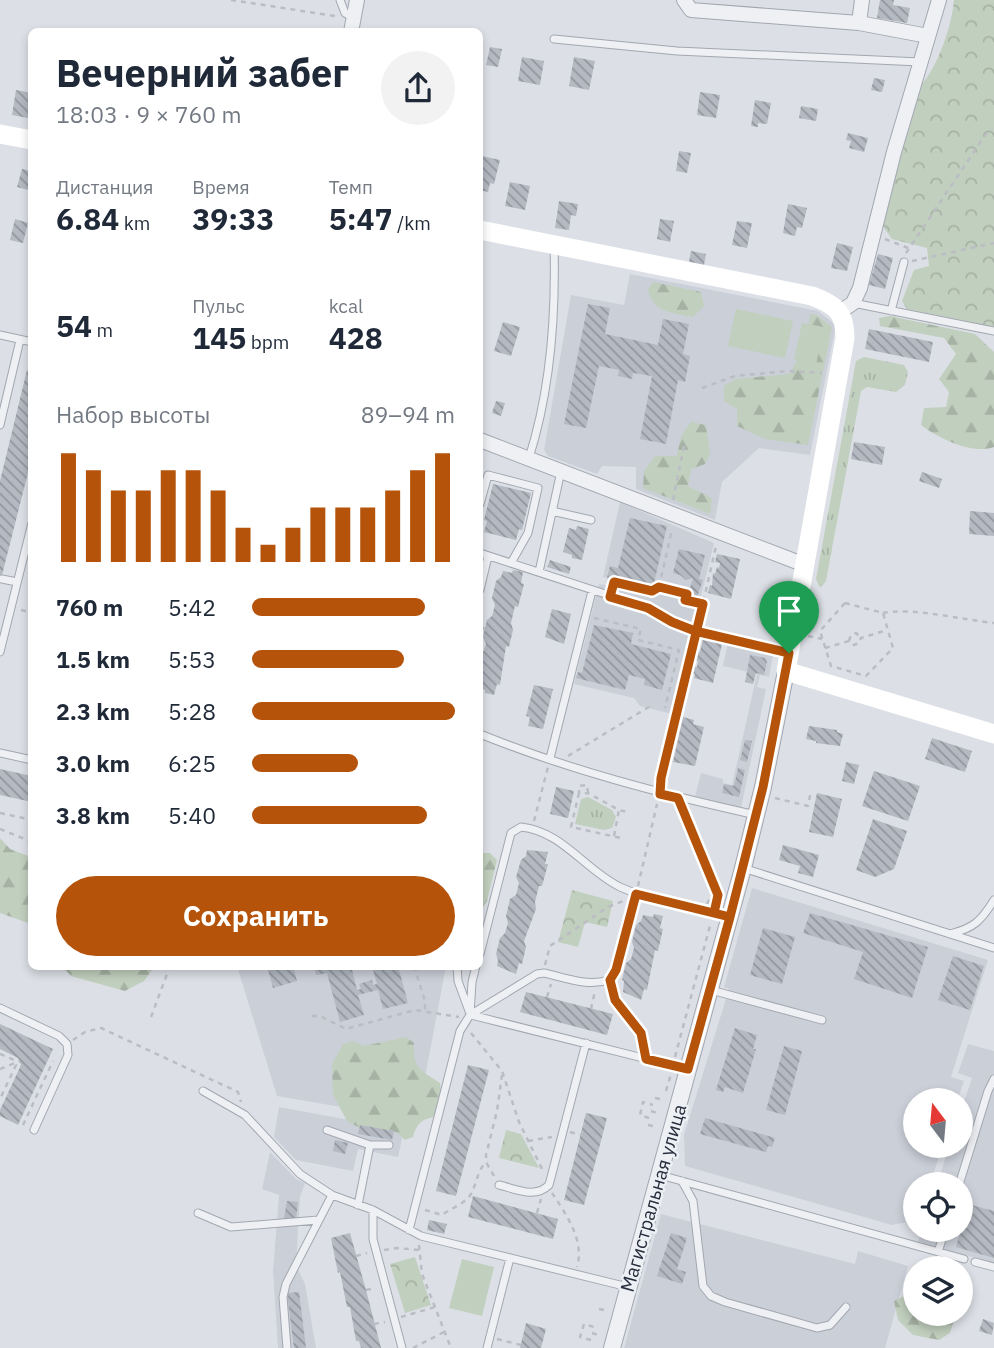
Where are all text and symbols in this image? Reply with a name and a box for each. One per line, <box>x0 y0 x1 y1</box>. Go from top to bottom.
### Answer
text: Вечерний забег <box>56 48 349 97</box>
button: share <box>381 51 455 125</box>
text: 18:03 · 9 × 760 m <box>56 99 242 129</box>
text: Дистанция <box>56 175 153 199</box>
text: Время <box>192 175 250 199</box>
text: Темп <box>329 175 373 199</box>
text: 6.84 <box>56 199 119 238</box>
text: 39:33 <box>192 199 274 238</box>
text: 5:47 <box>329 199 393 238</box>
text: km <box>119 211 150 235</box>
text: /km <box>393 211 431 235</box>
text: Пульс <box>192 294 245 318</box>
text: kcal <box>329 294 363 318</box>
text: 54 <box>56 306 92 345</box>
text: m <box>92 318 113 342</box>
text: 145 <box>192 318 246 357</box>
text: 428 <box>329 318 383 357</box>
text: bpm <box>246 330 289 354</box>
text: Набор высоты <box>56 399 210 429</box>
text: 89–94 m <box>361 399 455 429</box>
pin <box>759 581 819 653</box>
text: 760 m <box>56 592 123 622</box>
text: 5:42 <box>168 592 216 622</box>
icon: arrive <box>770 592 808 630</box>
text: 1.5 km <box>56 644 130 674</box>
text: 5:53 <box>168 644 216 674</box>
text: 2.3 km <box>56 696 130 726</box>
text: 5:28 <box>168 696 216 726</box>
text: 3.0 km <box>56 748 130 778</box>
text: 6:25 <box>168 748 216 778</box>
text: 3.8 km <box>56 800 130 830</box>
text: 5:40 <box>168 800 216 830</box>
button: Сохранить <box>56 876 455 956</box>
north arrow <box>903 1088 973 1158</box>
map controls <box>903 1088 973 1326</box>
street label: Магистральная улица <box>615 1101 691 1295</box>
button: locate <box>903 1172 973 1242</box>
button: layers <box>903 1256 973 1326</box>

